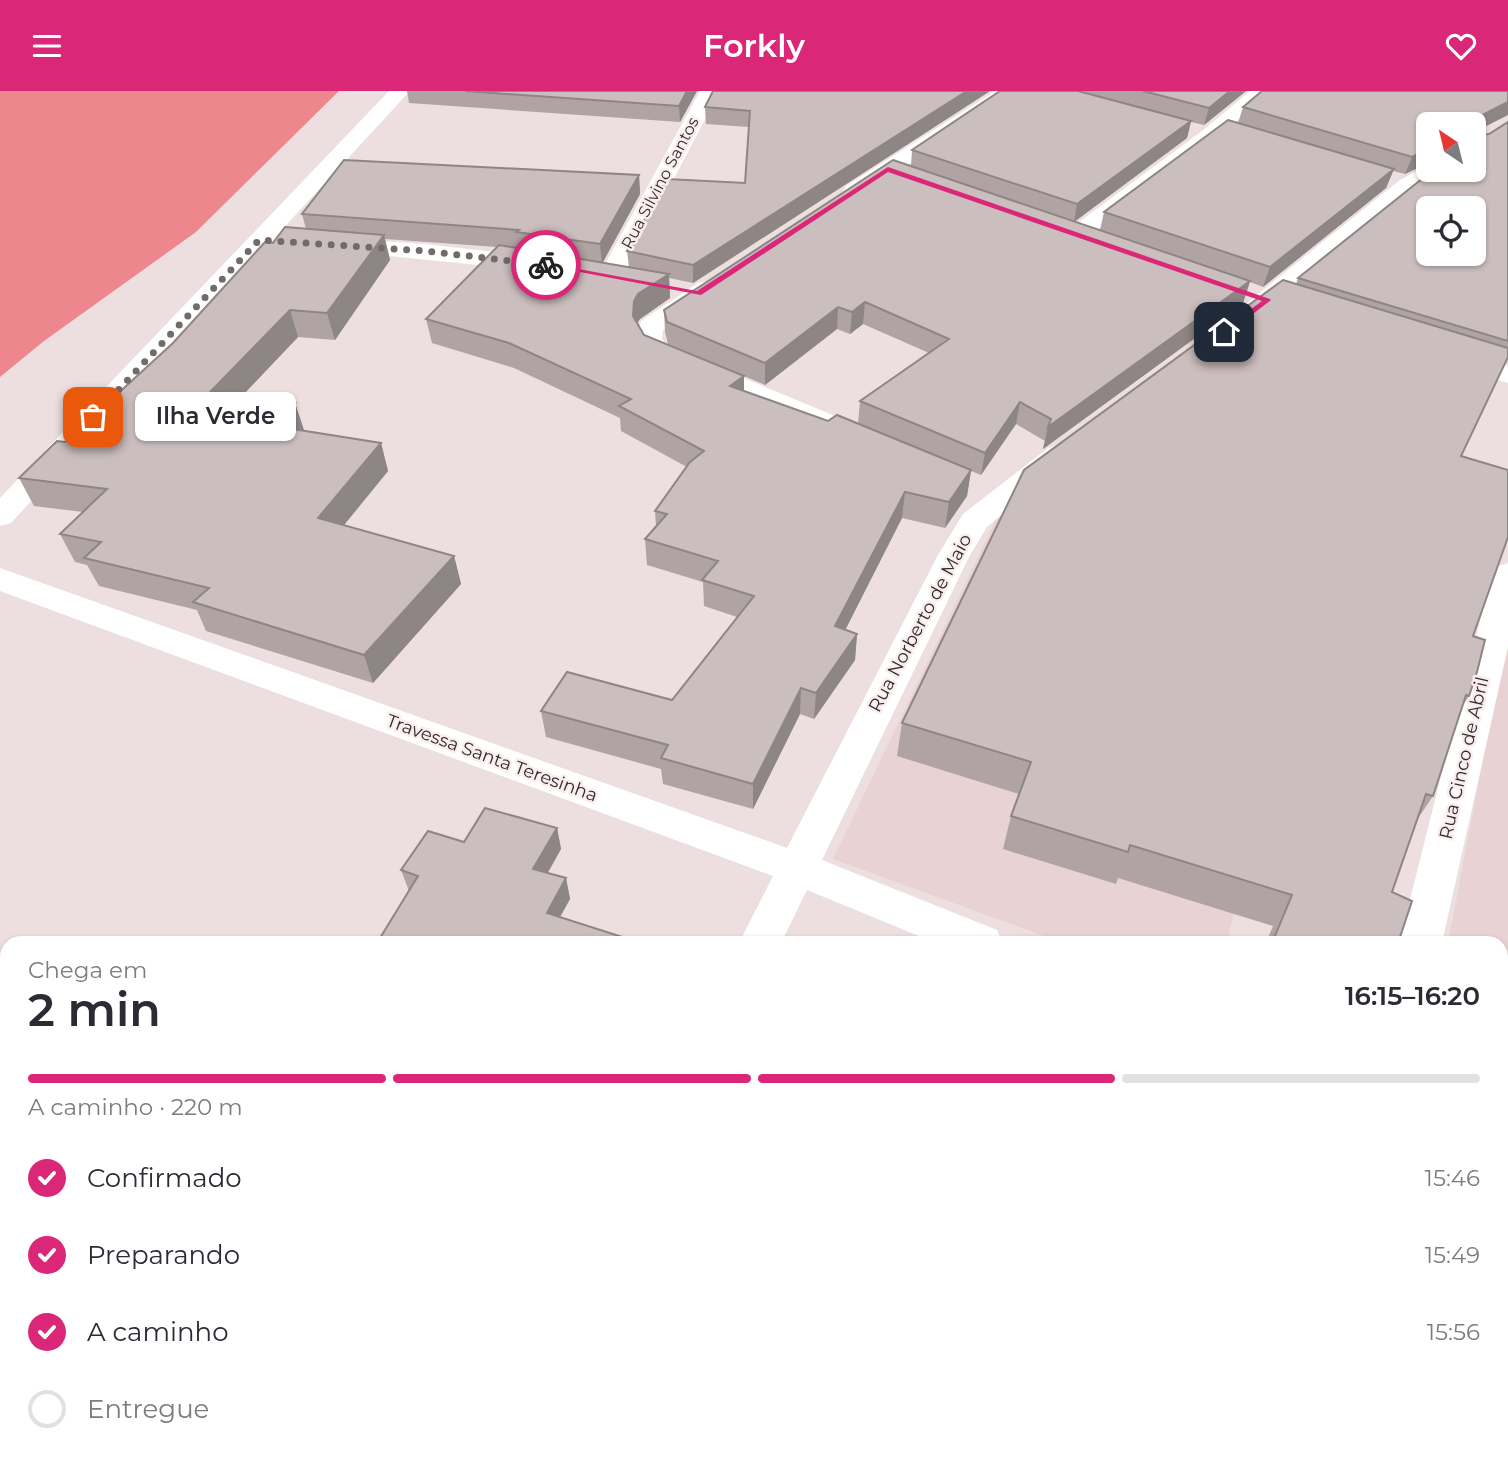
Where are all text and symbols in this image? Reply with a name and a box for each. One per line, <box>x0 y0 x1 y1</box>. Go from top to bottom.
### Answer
text: Forkly <box>703 26 805 65</box>
icon: menu <box>28 27 66 65</box>
icon: heart <box>1442 27 1480 65</box>
north arrow <box>1416 112 1486 182</box>
map controls <box>1416 112 1486 266</box>
street label: Rua Silvino Santos <box>617 114 703 252</box>
button: locate <box>1416 196 1486 266</box>
courier <box>511 230 581 300</box>
icon: bike <box>527 246 565 284</box>
pin <box>1194 302 1254 362</box>
icon: home <box>1205 313 1243 351</box>
pin <box>63 387 123 447</box>
callout: Ilha Verde <box>135 393 296 441</box>
icon: bag <box>74 398 112 436</box>
text: Ilha Verde <box>156 402 275 430</box>
street label: Rua Norberto de Maio <box>864 530 976 716</box>
street label: Rua Cinco de Abril <box>1435 675 1493 841</box>
street label: Travessa Santa Teresinha <box>383 710 601 806</box>
text: Chega em <box>28 956 147 984</box>
text: 16:15–16:20 <box>1345 980 1480 1012</box>
text: 2 min <box>28 981 161 1038</box>
text: A caminho · 220 m <box>28 1093 243 1121</box>
icon: check <box>28 1159 66 1197</box>
text: Confirmado <box>87 1162 242 1194</box>
text: 15:46 <box>1425 1164 1480 1192</box>
icon: check <box>28 1236 66 1274</box>
text: Preparando <box>87 1239 240 1271</box>
text: 15:49 <box>1425 1241 1480 1269</box>
icon: check <box>28 1313 66 1351</box>
text: A caminho <box>87 1316 228 1348</box>
text: 15:56 <box>1427 1318 1480 1346</box>
text: Entregue <box>87 1393 209 1425</box>

